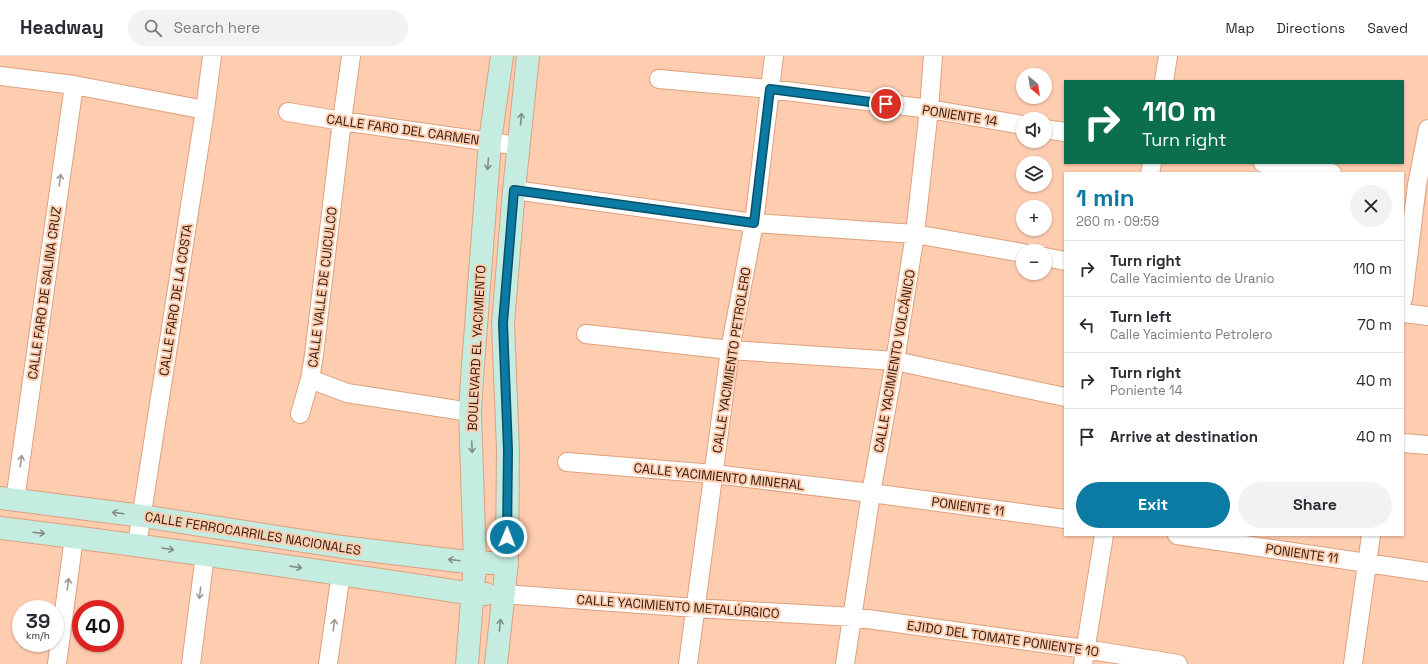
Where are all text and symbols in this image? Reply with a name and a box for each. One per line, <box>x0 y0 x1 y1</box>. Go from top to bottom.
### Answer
search box <box>128 10 408 46</box>
text: Headway <box>20 15 104 40</box>
icon: search <box>142 17 164 39</box>
text: Search here <box>174 18 260 37</box>
text: Map <box>1225 19 1255 37</box>
text: Directions <box>1277 19 1345 37</box>
text: Saved <box>1367 19 1408 37</box>
north arrow <box>1016 68 1052 104</box>
map controls <box>1016 68 1052 280</box>
pin <box>869 87 903 121</box>
icon: arrive <box>875 93 897 115</box>
text: 110 m <box>1142 93 1216 129</box>
icon: right <box>1076 96 1128 148</box>
street label: PONIENTE 14 <box>921 101 999 130</box>
street label: CALLE FARO DEL CARMEN <box>325 110 480 149</box>
button: sound <box>1016 112 1052 148</box>
one-way arrow <box>518 113 525 126</box>
text: Turn right <box>1142 128 1226 151</box>
button: layers <box>1016 156 1052 192</box>
one-way arrow <box>485 157 492 170</box>
one-way arrow <box>56 174 64 187</box>
text: 1 min <box>1076 182 1135 213</box>
button: close <box>1350 185 1392 227</box>
button: + <box>1016 200 1052 236</box>
street label: CALLE FARO DE SALINA CRUZ <box>24 205 65 381</box>
street label: CALLE VALLE DE CUICULCO <box>304 206 341 368</box>
text: 260 m · 09:59 <box>1076 213 1159 230</box>
street label: CALLE FARO DE LA COSTA <box>155 223 196 377</box>
button: − <box>1016 244 1052 280</box>
text: Turn right <box>1110 251 1181 270</box>
icon: right <box>1076 258 1098 280</box>
text: 110 m <box>1353 259 1392 278</box>
street label: BOULEVARD EL YACIMIENTO <box>464 265 489 431</box>
street label: CALLE YACIMIENTO PETROLERO <box>708 266 755 454</box>
street label: CALLE YACIMIENTO VOLCÁNICO <box>870 268 919 454</box>
text: Calle Yacimiento de Uranio <box>1110 270 1275 287</box>
text: Turn left <box>1110 307 1172 326</box>
icon: left <box>1076 314 1098 336</box>
text: 70 m <box>1357 315 1392 334</box>
text: Calle Yacimiento Petrolero <box>1110 326 1272 343</box>
text: Turn right <box>1110 363 1181 382</box>
icon: right <box>1076 370 1098 392</box>
text: 40 m <box>1356 371 1392 390</box>
text: Poniente 14 <box>1110 382 1183 399</box>
icon: arrive <box>1076 426 1098 448</box>
text: Arrive at destination <box>1110 427 1258 446</box>
text: 40 m <box>1356 427 1392 446</box>
one-way arrow <box>469 440 476 453</box>
one-way arrow <box>17 455 24 468</box>
street label: CALLE YACIMIENTO MINERAL <box>633 459 805 494</box>
button: Exit <box>1076 482 1230 528</box>
button: Share <box>1238 482 1392 528</box>
street label: PONIENTE 11 <box>930 493 1005 520</box>
street label: CALLE FERROCARRILES NACIONALES <box>144 508 362 559</box>
one-way arrow <box>111 509 124 517</box>
position arrow <box>486 516 528 558</box>
one-way arrow <box>32 529 45 537</box>
street label: PONIENTE 11 <box>1264 540 1339 567</box>
one-way arrow <box>161 545 174 553</box>
one-way arrow <box>448 556 461 564</box>
one-way arrow <box>289 563 302 571</box>
one-way arrow <box>64 578 72 591</box>
one-way arrow <box>196 586 204 599</box>
street label: CALLE YACIMIENTO METALÚRGICO <box>576 591 780 622</box>
speed limit sign: 40 <box>72 600 124 652</box>
text: 39 <box>26 608 50 634</box>
street label: EJIDO DEL TOMATE PONIENTE 10 <box>906 617 1100 660</box>
one-way arrow <box>330 619 338 632</box>
one-way arrow <box>496 619 504 632</box>
text: km/h <box>26 629 50 642</box>

